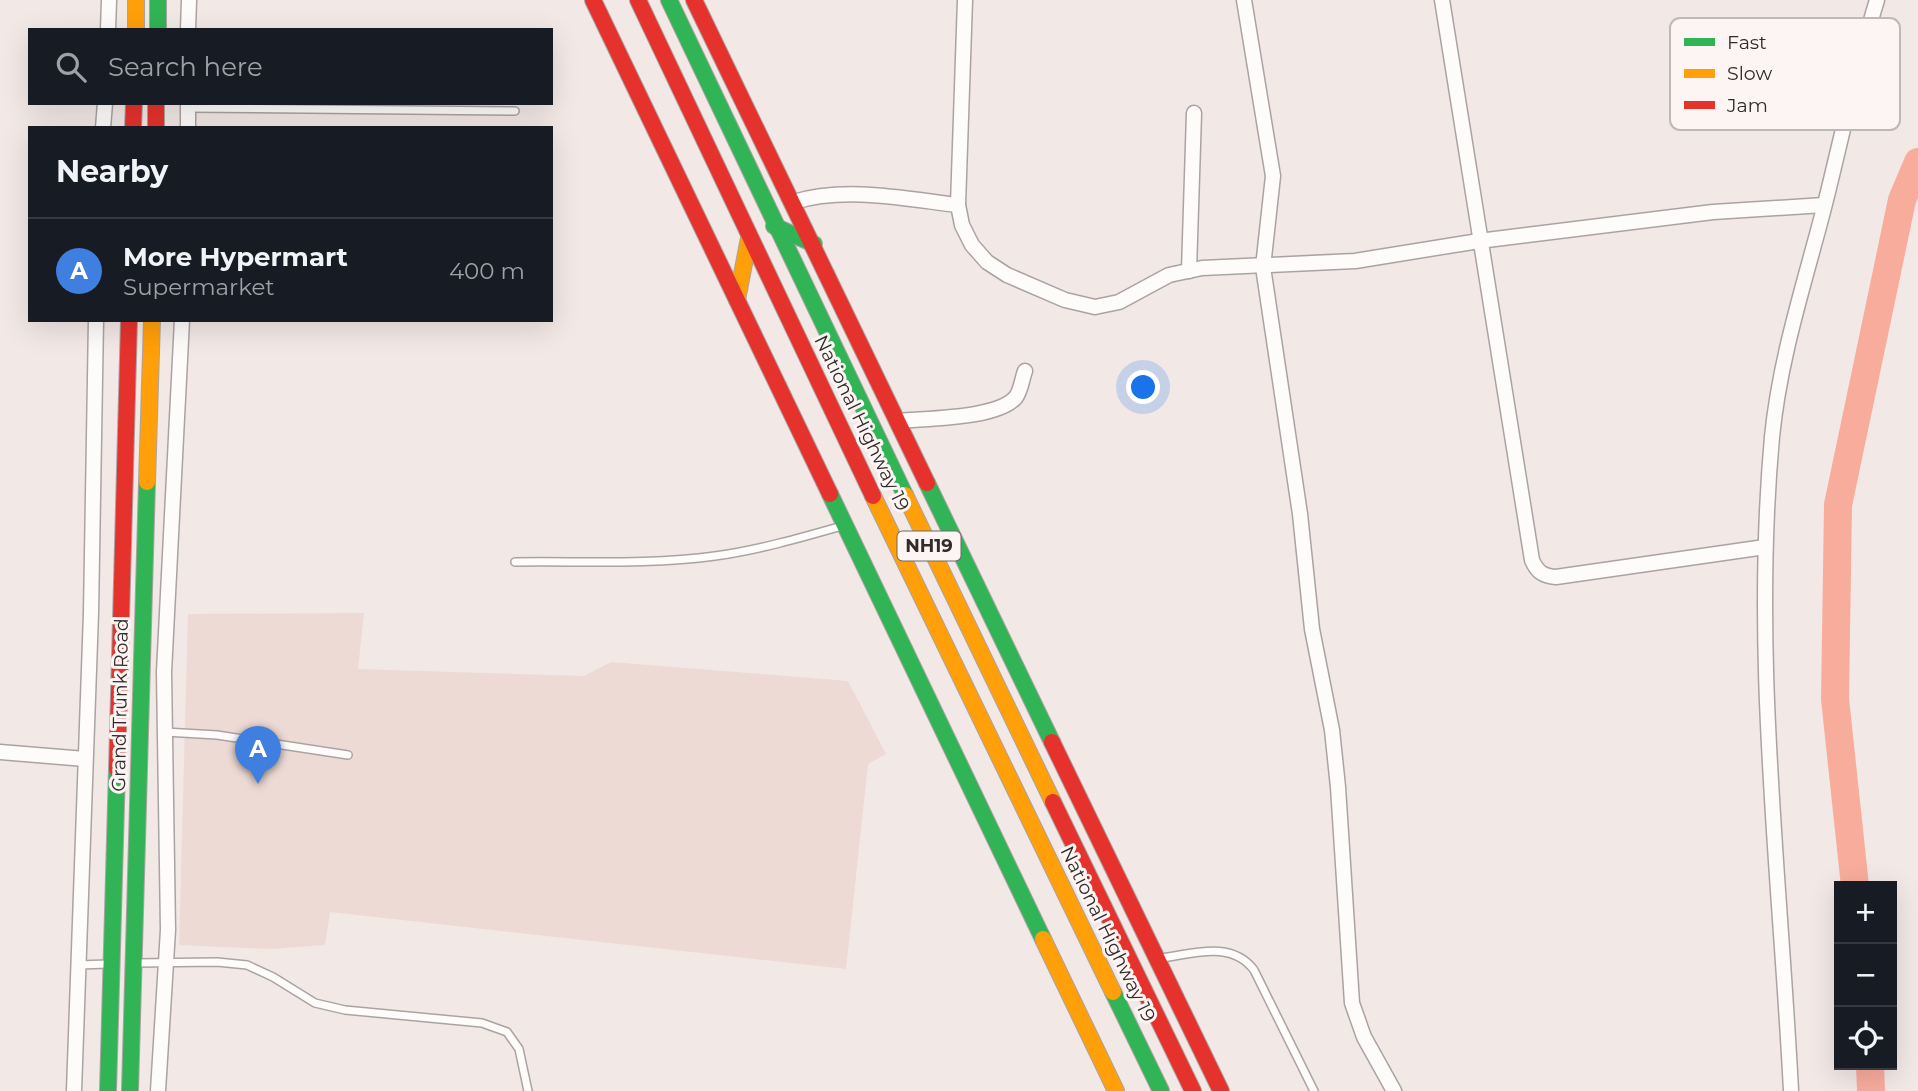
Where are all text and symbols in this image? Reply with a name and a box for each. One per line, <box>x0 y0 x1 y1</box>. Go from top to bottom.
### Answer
legend <box>1670 18 1900 130</box>
search box <box>28 28 553 105</box>
text: Fast <box>1727 31 1767 54</box>
icon: search <box>52 48 90 86</box>
text: Search here <box>108 51 263 83</box>
text: Slow <box>1727 62 1772 85</box>
text: Jam <box>1726 94 1768 117</box>
text: Nearby <box>56 153 168 190</box>
text: More Hypermart <box>123 241 348 273</box>
text: A <box>70 257 88 285</box>
text: 400 m <box>449 257 525 285</box>
text: Supermarket <box>123 273 275 301</box>
street label: National Highway 19 <box>809 331 915 515</box>
your location <box>1126 370 1160 404</box>
road number: NH19 <box>898 532 960 560</box>
street label: Grand Trunk Road <box>107 618 133 792</box>
pin: A <box>235 726 281 784</box>
street label: National Highway 19 <box>1055 842 1161 1026</box>
map controls <box>1834 881 1897 1070</box>
button: + <box>1834 881 1897 944</box>
button: − <box>1834 944 1897 1007</box>
button: locate <box>1834 1007 1897 1070</box>

